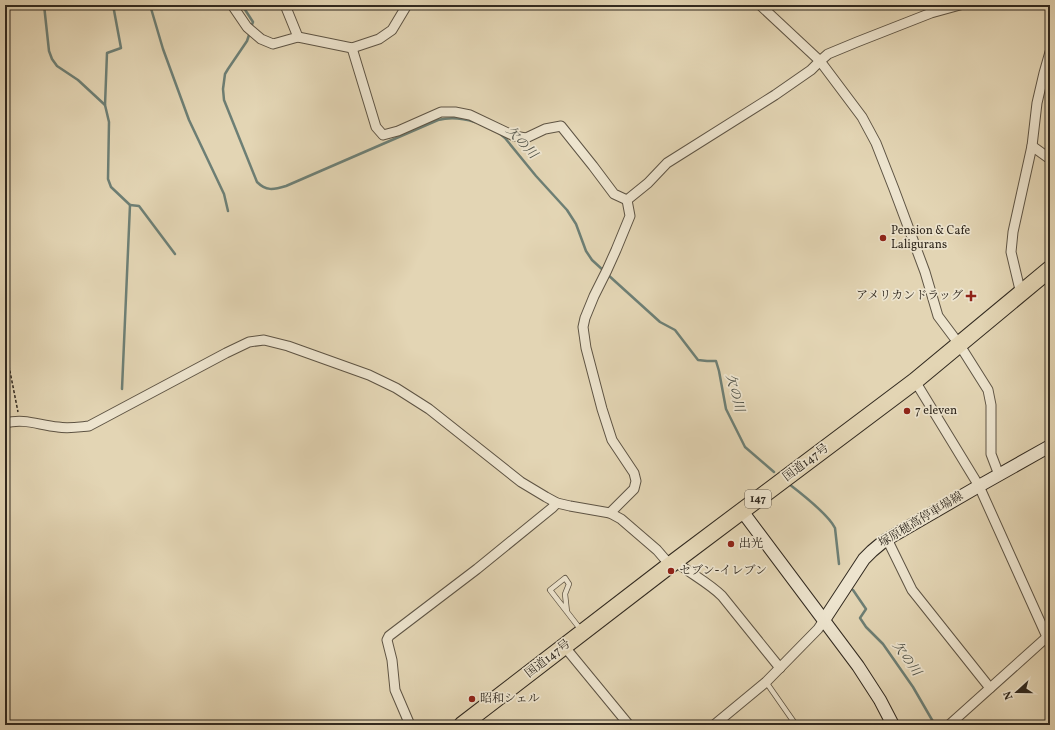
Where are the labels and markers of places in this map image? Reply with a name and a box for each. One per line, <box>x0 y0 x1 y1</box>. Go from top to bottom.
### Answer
place label: Pension & Cafe Laligurans <box>891 223 971 253</box>
marker: Pension & Cafe Laligurans <box>878 233 888 243</box>
place label: アメリカンドラッグ <box>856 288 963 304</box>
marker: アメリカンドラッグ <box>966 291 976 301</box>
place label: 7 eleven <box>915 403 957 419</box>
marker: 7 eleven <box>902 406 912 416</box>
place label: 出光 <box>739 536 763 552</box>
marker: 出光 <box>726 539 736 549</box>
place label: セブン-イレブン <box>679 563 767 579</box>
marker: セブン-イレブン <box>666 566 676 576</box>
place label: 昭和シェル <box>480 691 540 707</box>
marker: 昭和シェル <box>467 694 477 704</box>

